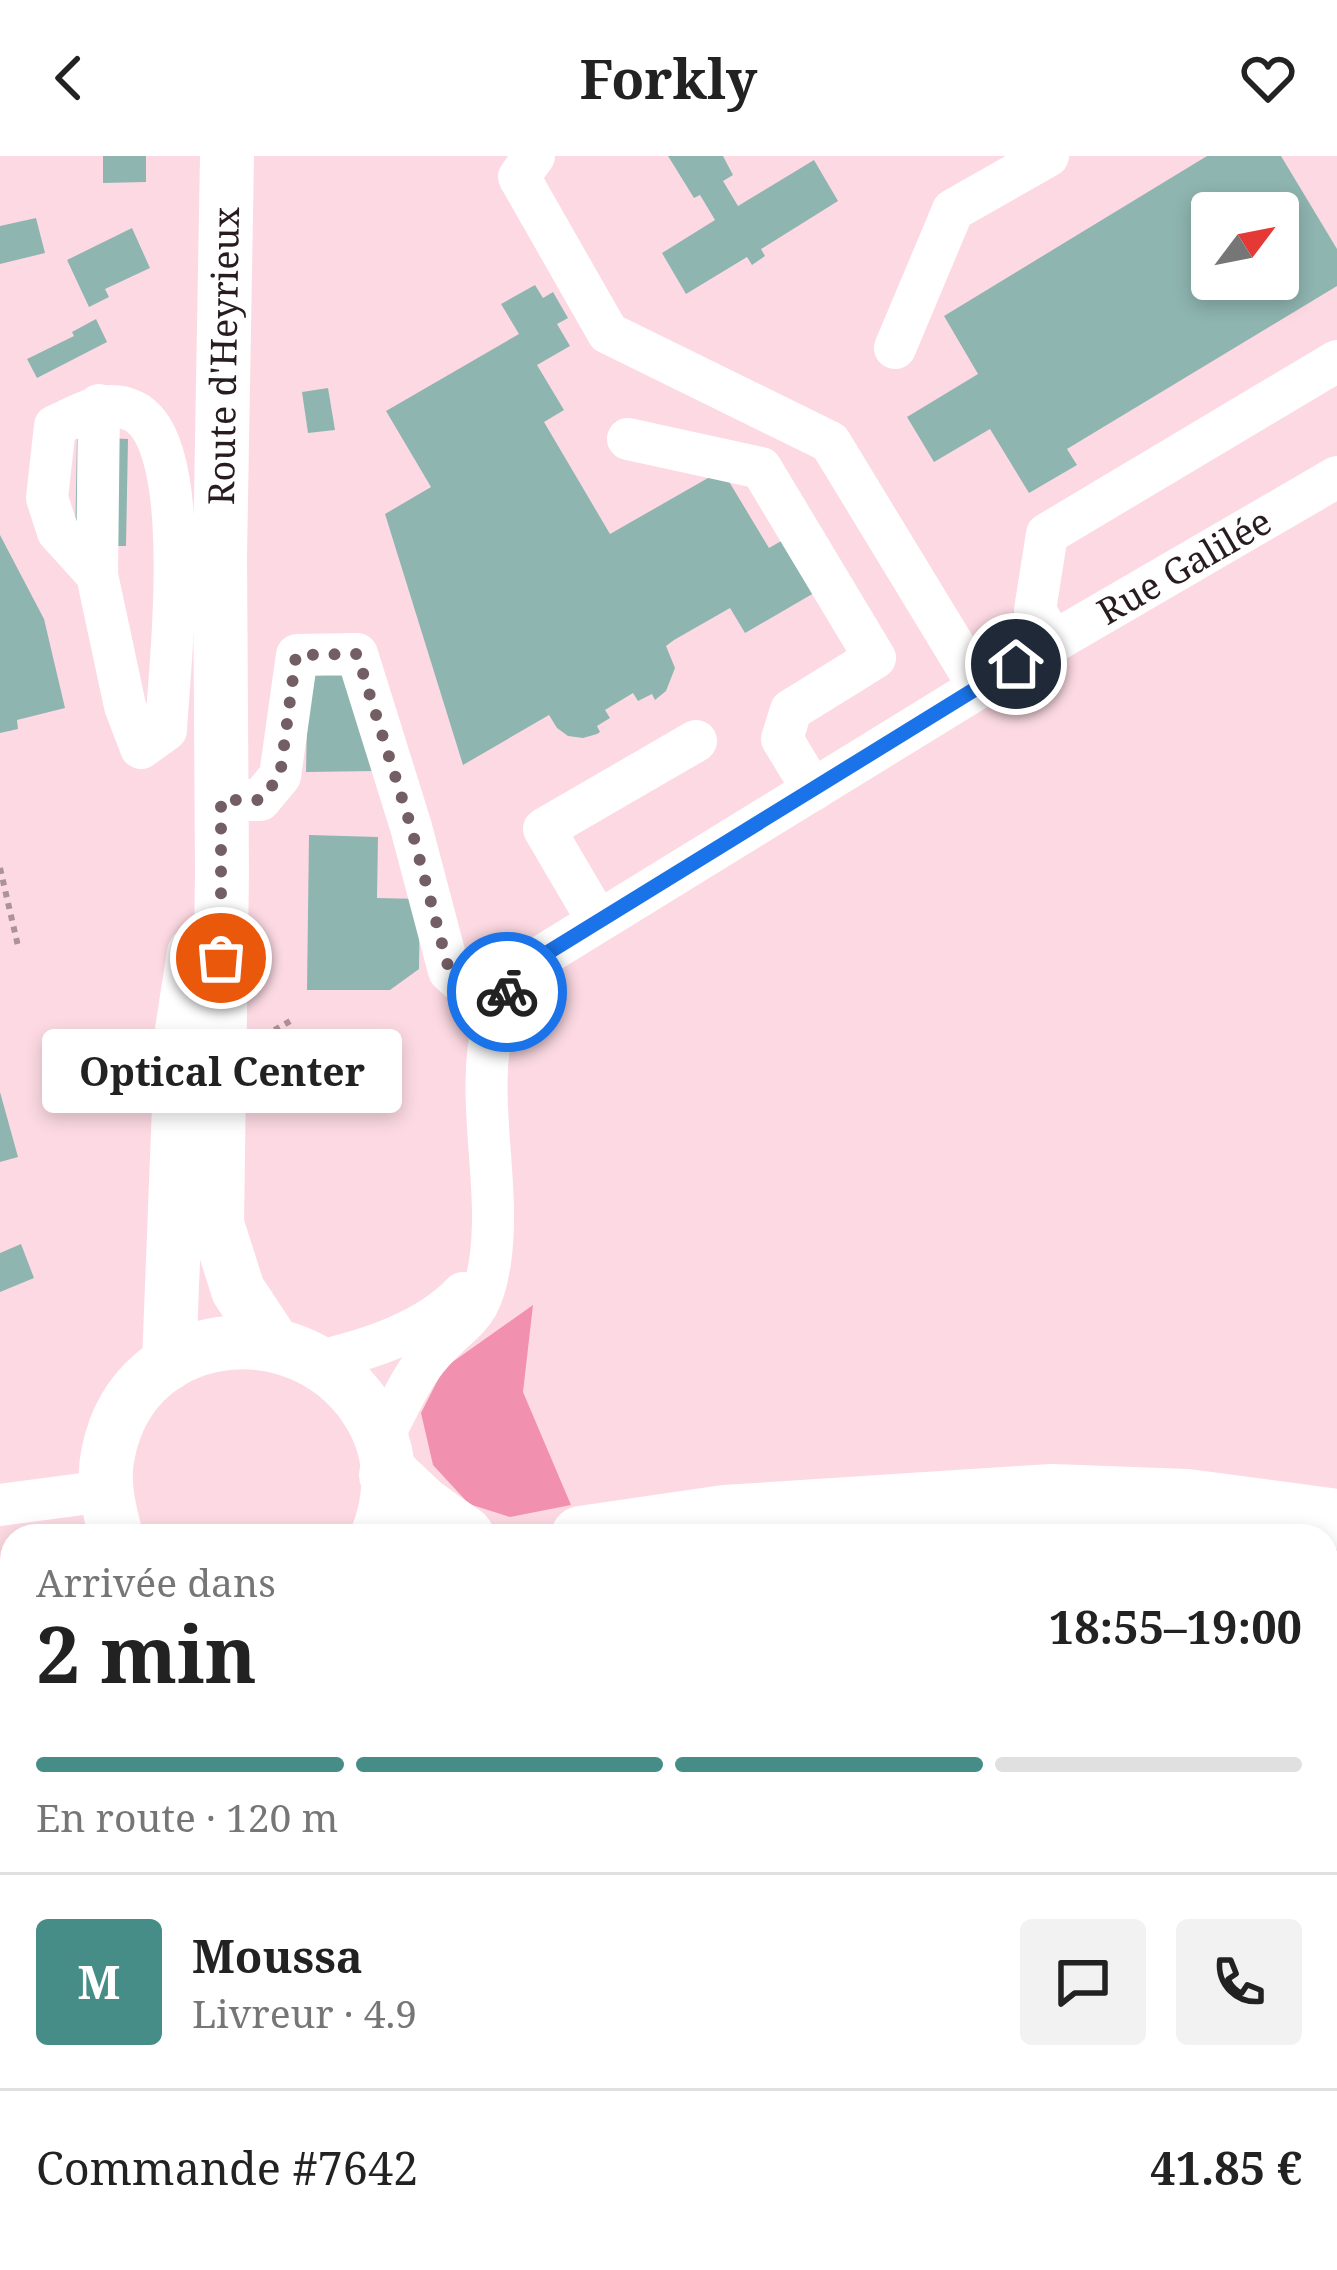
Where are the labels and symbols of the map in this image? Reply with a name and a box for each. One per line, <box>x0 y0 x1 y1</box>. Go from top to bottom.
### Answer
north arrow <box>1191 192 1299 300</box>
street label: Route d'Heyrieux <box>196 206 250 505</box>
street label: Rue Galilée <box>1088 496 1280 636</box>
pin <box>965 613 1067 715</box>
pin <box>170 907 272 1009</box>
courier <box>447 932 567 1052</box>
callout: Optical Center <box>41 1030 401 1114</box>

